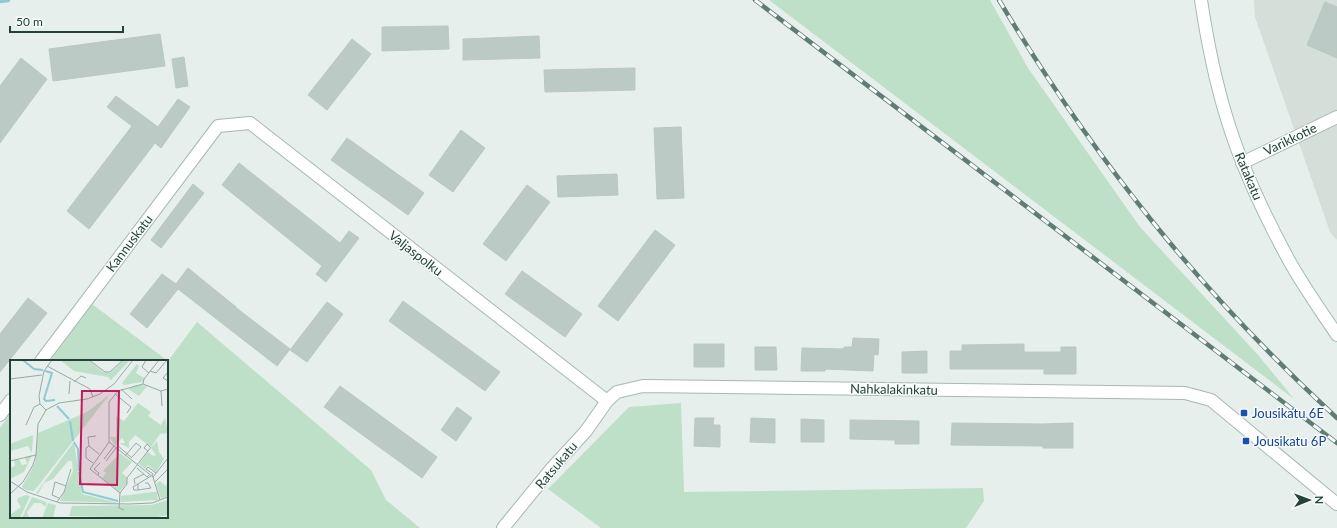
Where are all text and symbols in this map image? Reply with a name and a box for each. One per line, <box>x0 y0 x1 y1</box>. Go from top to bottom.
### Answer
scale bar <box>10 8 123 34</box>
text: 50 m <box>16 14 43 29</box>
street label: Varikkotie <box>1261 119 1319 159</box>
street label: Ratakatu <box>1232 150 1266 202</box>
street label: Kannuskatu <box>102 211 156 275</box>
street label: Valjaspolku <box>386 227 446 279</box>
inset map <box>10 360 168 518</box>
street label: Nahkalakinkatu <box>850 380 938 398</box>
place label: Jousikatu 6E <box>1252 405 1324 421</box>
marker: Jousikatu 6E <box>1239 408 1249 418</box>
place label: Jousikatu 6P <box>1254 433 1326 449</box>
marker: Jousikatu 6P <box>1241 436 1251 446</box>
street label: Ratsukatu <box>532 438 580 492</box>
north arrow <box>1289 480 1329 520</box>
text: N <box>1313 495 1326 504</box>

